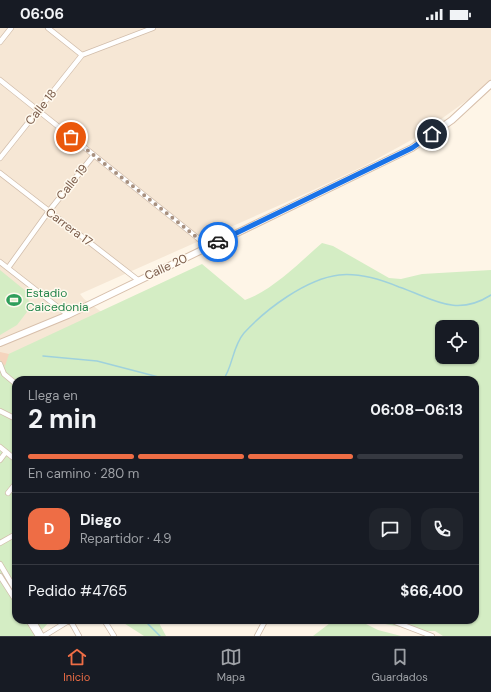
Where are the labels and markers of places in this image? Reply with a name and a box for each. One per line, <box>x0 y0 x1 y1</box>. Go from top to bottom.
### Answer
pin <box>415 117 449 151</box>
pin <box>54 120 88 154</box>
place label: Estadio Caicedonia <box>26 285 89 315</box>
sports icon: Estadio Caicedonia <box>5 291 23 309</box>

